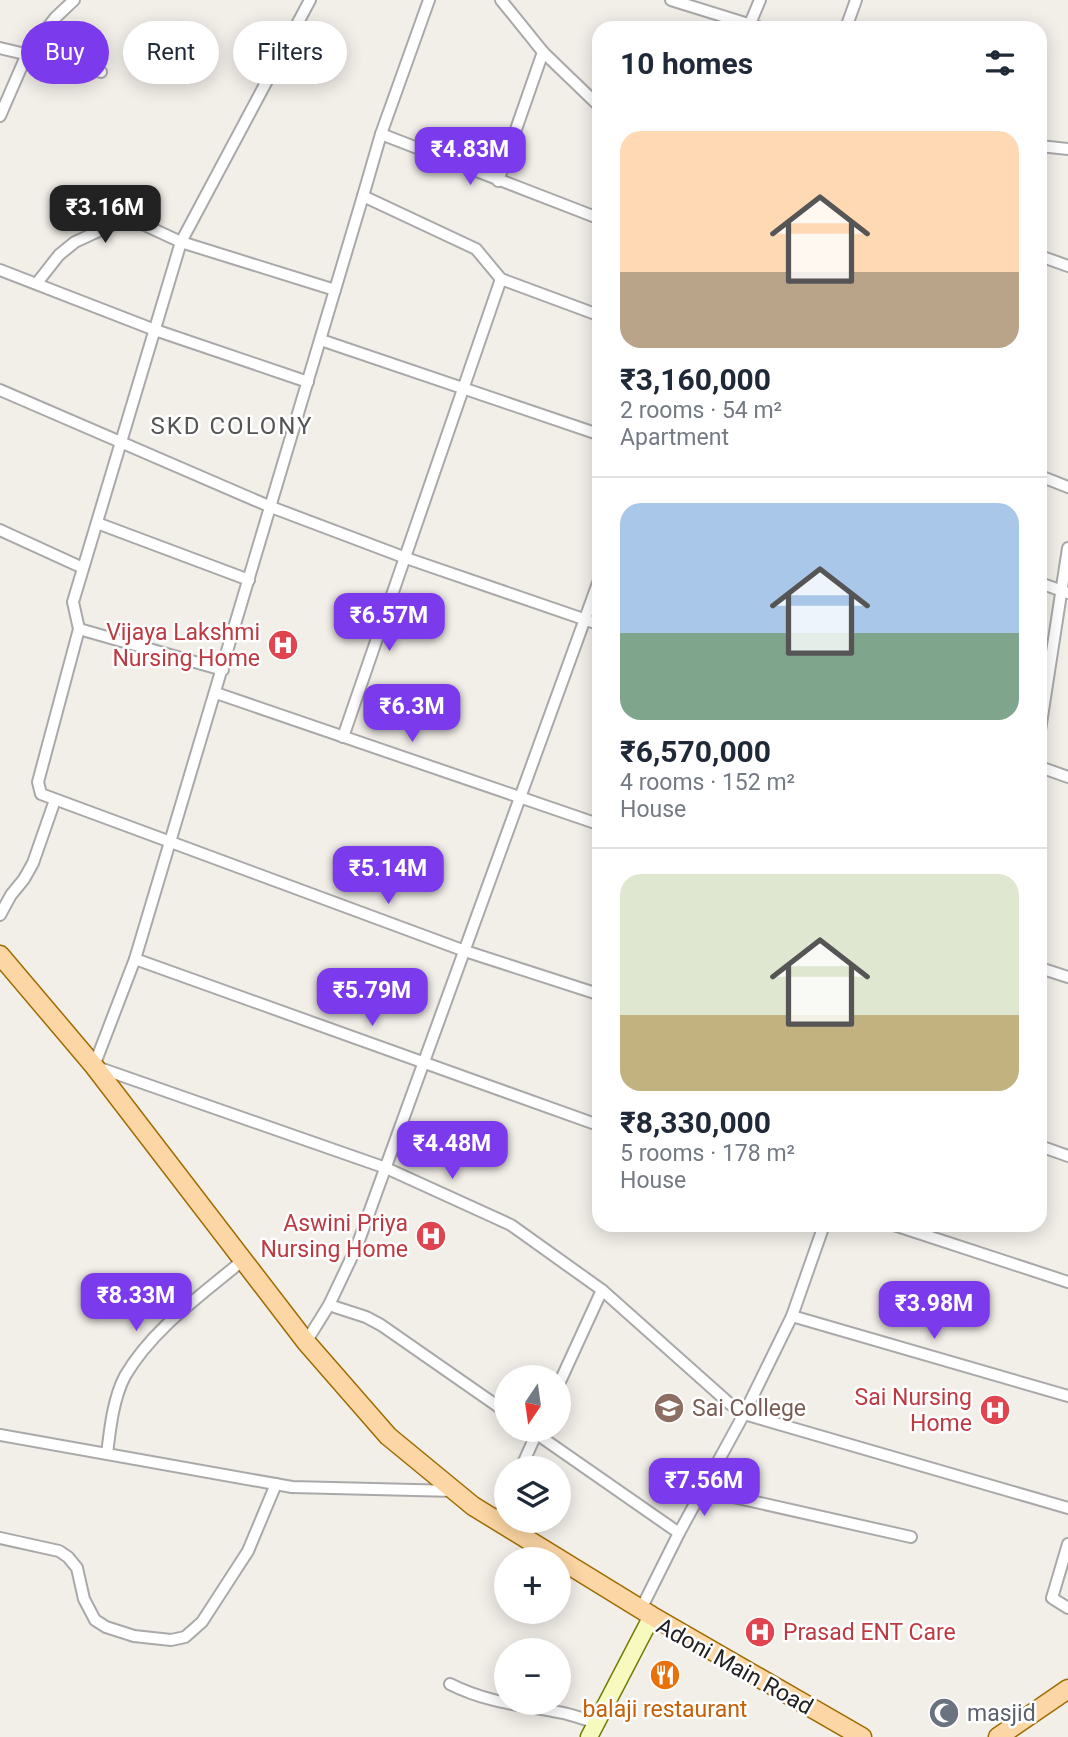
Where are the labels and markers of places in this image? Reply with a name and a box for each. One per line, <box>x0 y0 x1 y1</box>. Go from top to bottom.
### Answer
pin: ₹4.83M <box>413 128 527 187</box>
pin: ₹3.16M <box>48 186 162 245</box>
pin: ₹6.57M <box>332 594 446 653</box>
place label: Vijaya Lakshmi Nursing Home <box>106 619 260 672</box>
hospital icon: Vijaya Lakshmi Nursing Home <box>266 628 300 662</box>
pin: ₹6.3M <box>363 684 461 744</box>
pin: ₹5.14M <box>331 846 445 906</box>
pin: ₹5.79M <box>315 968 429 1028</box>
pin: ₹4.48M <box>395 1122 509 1181</box>
place label: Aswini Priya Nursing Home <box>260 1210 408 1263</box>
hospital icon: Aswini Priya Nursing Home <box>414 1219 448 1253</box>
pin: ₹8.33M <box>79 1274 193 1333</box>
pin: ₹3.98M <box>877 1282 991 1341</box>
place label: Sai Nursing Home <box>855 1384 972 1437</box>
school or university icon: Sai College <box>652 1391 686 1425</box>
hospital icon: Sai Nursing Home <box>978 1393 1012 1427</box>
place label: Sai College <box>692 1395 806 1422</box>
pin: ₹7.56M <box>647 1458 761 1518</box>
hospital icon: Prasad ENT Care <box>743 1615 777 1649</box>
place label: Prasad ENT Care <box>783 1619 956 1646</box>
restaurant icon: balaji restaurant <box>648 1658 682 1692</box>
place label: balaji restaurant <box>583 1696 747 1723</box>
mosque icon: masjid <box>927 1696 961 1730</box>
place label: masjid <box>967 1700 1036 1727</box>

